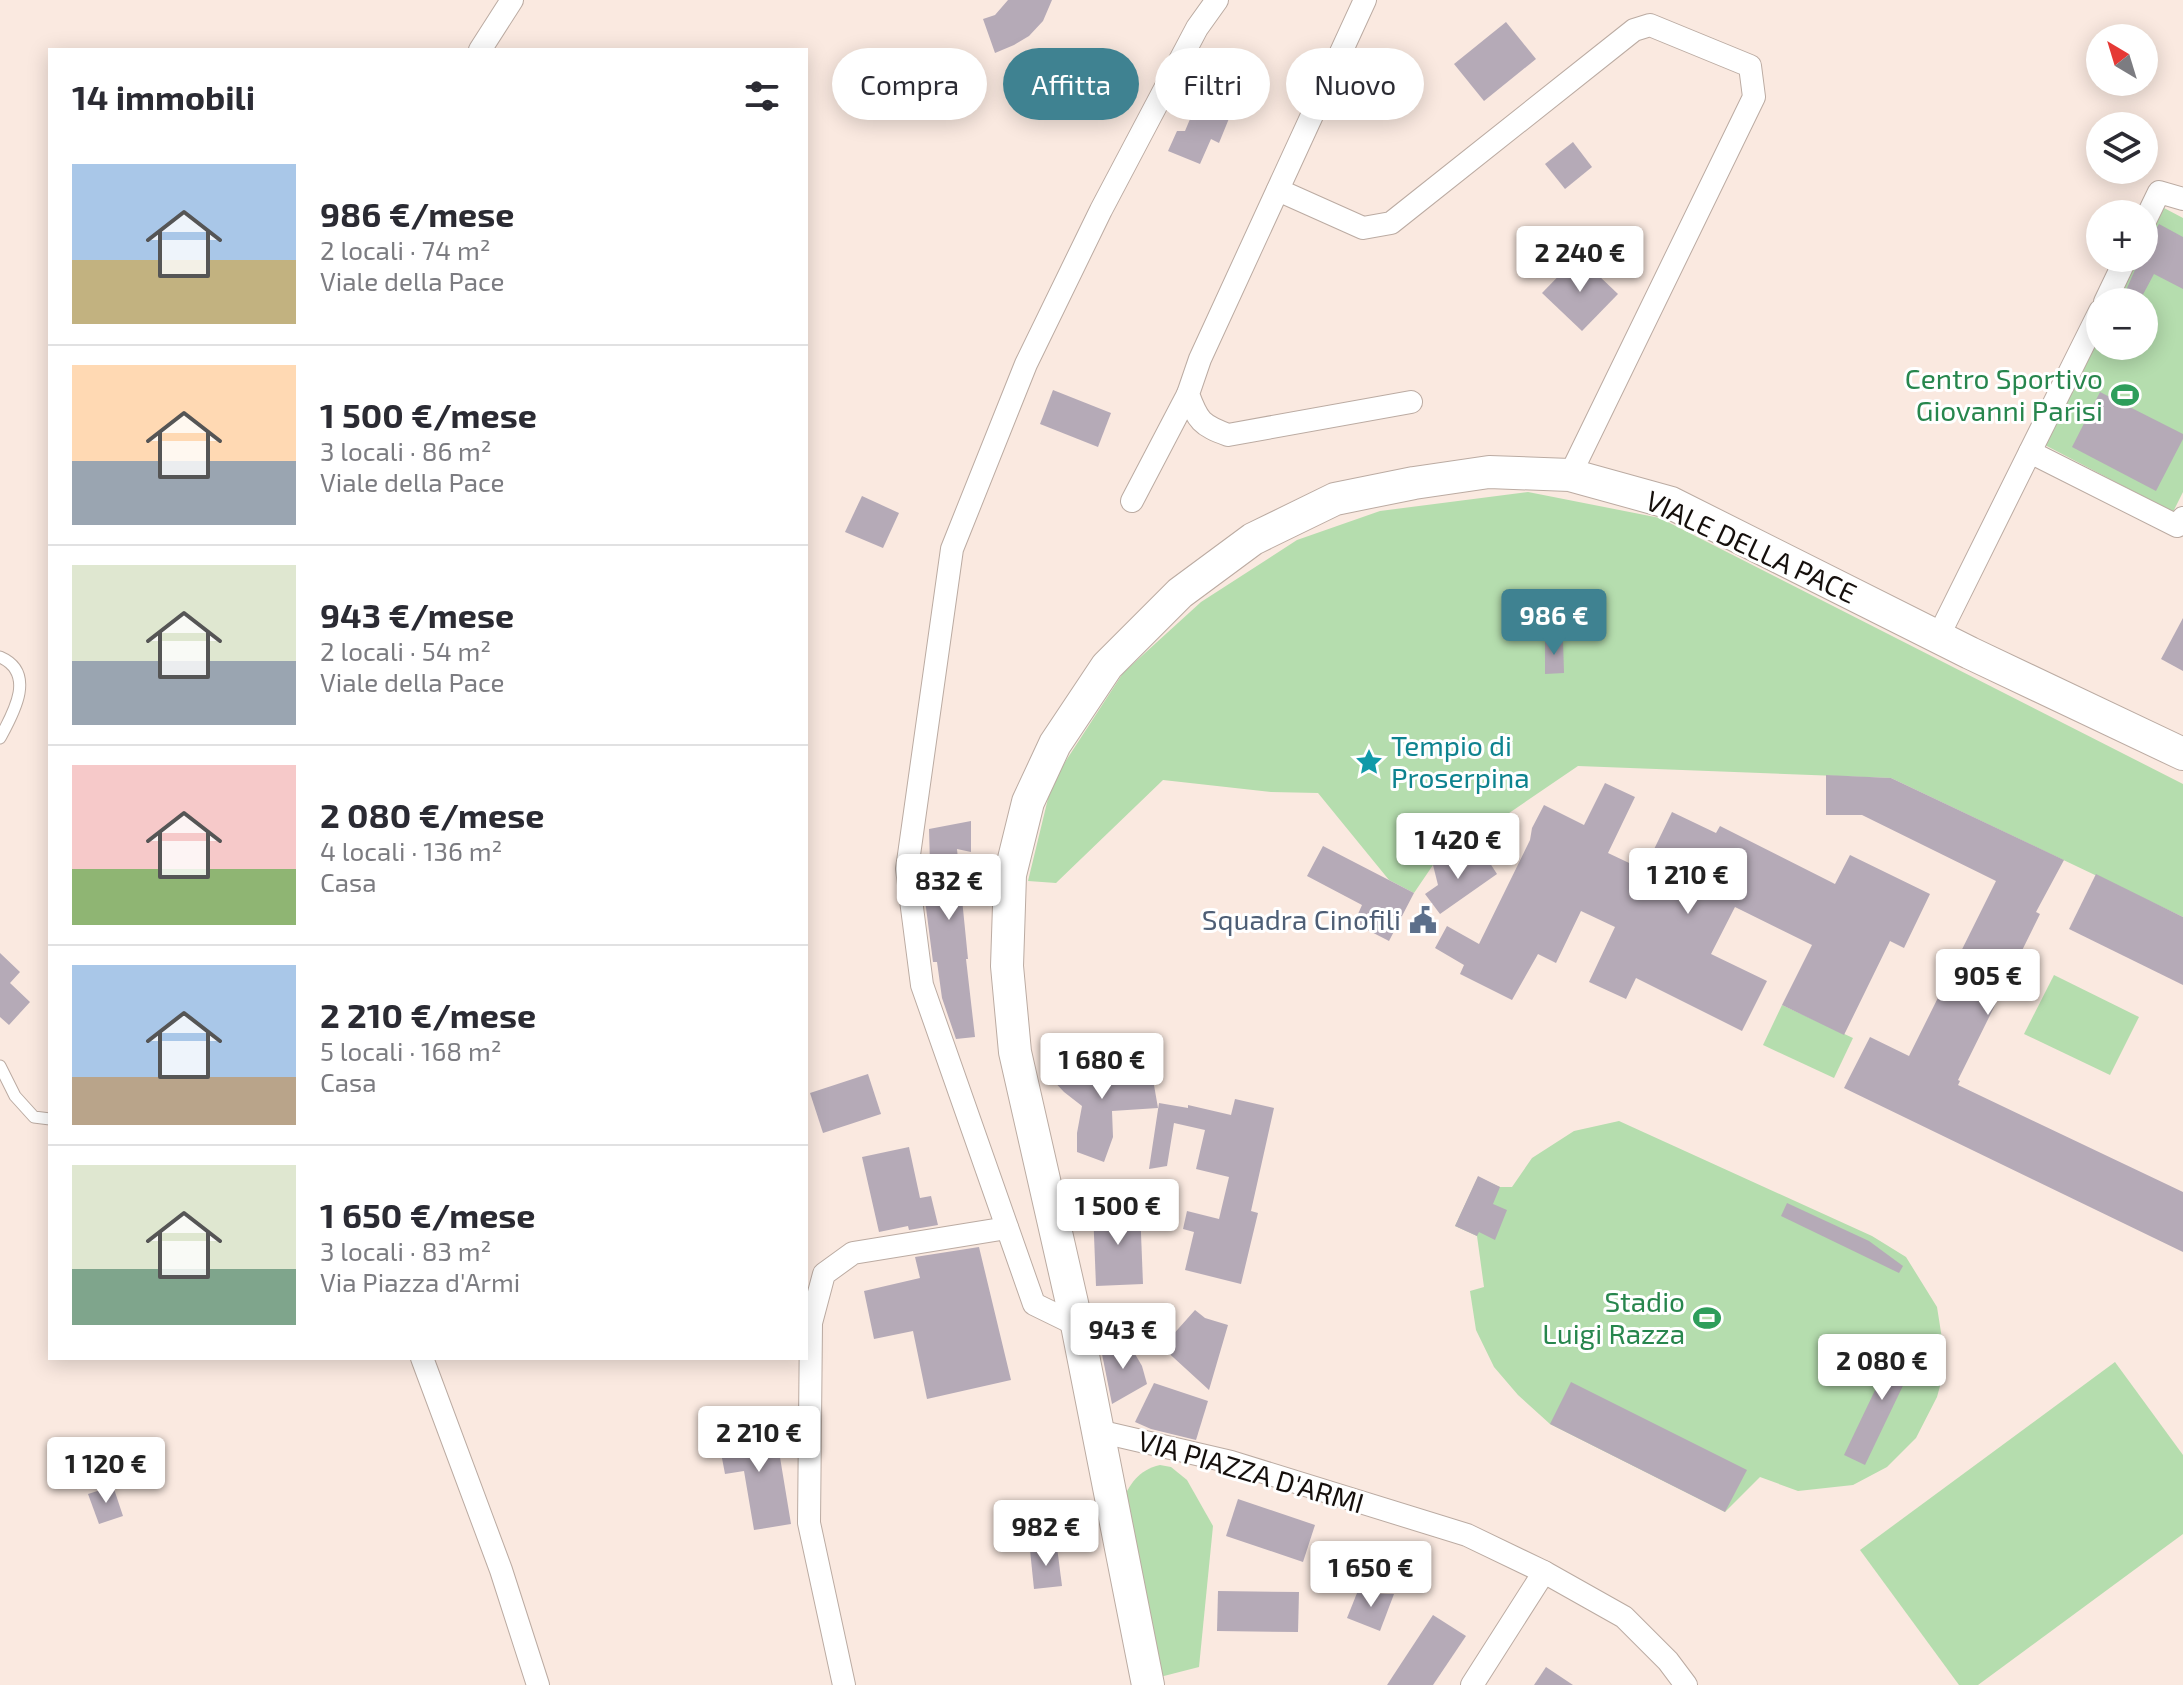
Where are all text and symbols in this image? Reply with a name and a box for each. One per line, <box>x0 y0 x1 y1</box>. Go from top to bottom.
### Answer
north arrow <box>2086 24 2158 96</box>
map controls <box>2086 24 2158 360</box>
chip: Compra <box>832 48 987 120</box>
chip: Affitta <box>1003 48 1139 120</box>
chip: Filtri <box>1155 48 1270 120</box>
chip: Nuovo <box>1286 48 1424 120</box>
icon: filters <box>740 74 784 118</box>
text: 14 immobili <box>72 76 255 117</box>
button: layers <box>2086 112 2158 184</box>
text: 986 €/mese <box>320 193 515 234</box>
icon: home <box>136 196 232 292</box>
button: + <box>2086 200 2158 272</box>
pin: 2 240 € <box>1506 226 1654 294</box>
text: 2 locali · 74 m² <box>320 234 490 265</box>
text: 2 240 € <box>1534 236 1626 267</box>
text: Viale della Pace <box>320 265 504 296</box>
button: − <box>2086 288 2158 360</box>
place label: Centro Sportivo Giovanni Parisi <box>1905 361 2103 427</box>
sports icon: Centro Sportivo Giovanni Parisi <box>2110 380 2140 410</box>
text: 1 500 €/mese <box>320 394 537 435</box>
icon: home <box>136 397 232 493</box>
text: 3 locali · 86 m² <box>320 435 492 466</box>
text: Viale della Pace <box>320 466 504 497</box>
street label: VIALE DELLA PACE <box>1641 482 1862 610</box>
pin: 986 € <box>1498 589 1610 657</box>
text: 943 €/mese <box>320 594 514 635</box>
icon: home <box>136 597 232 693</box>
text: 986 € <box>1519 599 1589 630</box>
text: 2 locali · 54 m² <box>320 635 491 666</box>
text: Viale della Pace <box>320 666 504 697</box>
place label: Tempio di Proserpina <box>1391 728 1530 794</box>
place icon: Tempio di Proserpina <box>1354 747 1384 777</box>
text: 2 080 €/mese <box>320 794 544 835</box>
icon: home <box>136 797 232 893</box>
pin: 1 420 € <box>1384 813 1532 881</box>
text: 1 420 € <box>1414 823 1502 854</box>
text: 4 locali · 136 m² <box>320 835 502 866</box>
pin: 1 210 € <box>1614 848 1762 916</box>
pin: 832 € <box>893 854 1005 922</box>
text: 1 210 € <box>1647 858 1729 889</box>
text: 832 € <box>915 864 983 895</box>
text: Casa <box>320 866 377 897</box>
place label: Squadra Cinofili <box>1202 902 1401 936</box>
public building icon: Squadra Cinofili <box>1408 905 1438 935</box>
pin: 905 € <box>1932 949 2044 1017</box>
text: 905 € <box>1954 959 2022 990</box>
text: 2 210 €/mese <box>320 994 536 1035</box>
icon: home <box>136 997 232 1093</box>
pin: 1 680 € <box>1028 1033 1176 1101</box>
text: 5 locali · 168 m² <box>320 1035 501 1066</box>
text: 1 680 € <box>1058 1043 1146 1074</box>
text: Casa <box>320 1066 377 1097</box>
pin: 1 500 € <box>1044 1179 1192 1247</box>
text: 1 500 € <box>1075 1189 1161 1220</box>
text: 1 650 €/mese <box>320 1194 536 1235</box>
icon: home <box>136 1197 232 1293</box>
text: 3 locali · 83 m² <box>320 1235 491 1266</box>
text: Via Piazza d'Armi <box>320 1266 520 1297</box>
place label: Stadio Luigi Razza <box>1542 1284 1685 1350</box>
pin: 943 € <box>1067 1303 1179 1371</box>
sports icon: Stadio Luigi Razza <box>1692 1303 1722 1333</box>
text: 943 € <box>1089 1313 1157 1344</box>
pin: 2 080 € <box>1808 1334 1956 1402</box>
text: 2 080 € <box>1836 1344 1928 1375</box>
pin: 2 210 € <box>685 1406 833 1474</box>
text: 2 210 € <box>716 1416 802 1447</box>
street label: VIA PIAZZA D'ARMI <box>1134 1423 1368 1520</box>
pin: 1 120 € <box>32 1437 180 1505</box>
text: 1 120 € <box>65 1447 147 1478</box>
pin: 982 € <box>990 1500 1102 1568</box>
text: 982 € <box>1012 1510 1080 1541</box>
pin: 1 650 € <box>1297 1541 1445 1609</box>
text: 1 650 € <box>1328 1551 1414 1582</box>

